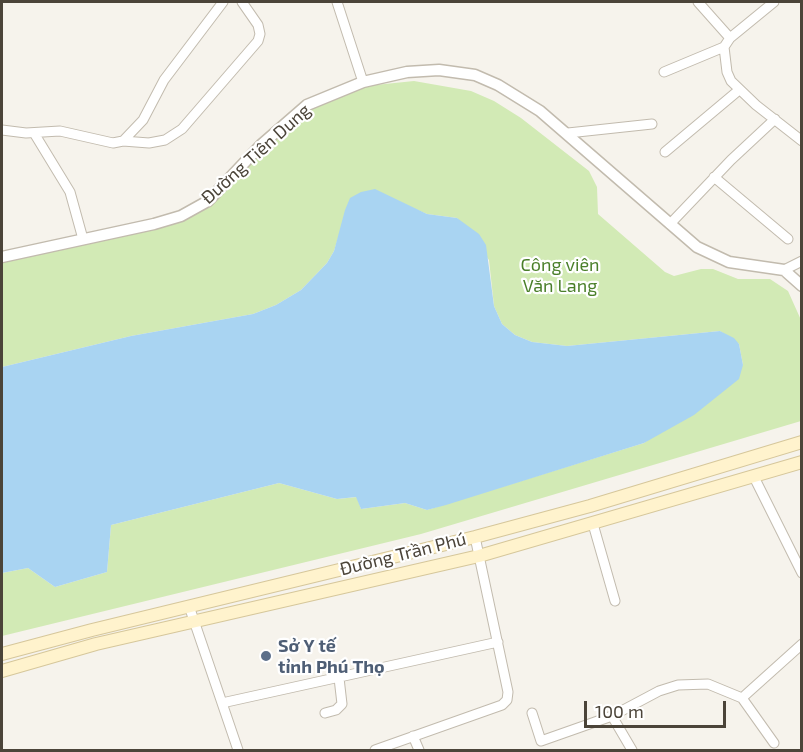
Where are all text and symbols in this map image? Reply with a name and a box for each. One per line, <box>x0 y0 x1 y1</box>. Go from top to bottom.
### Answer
street label: Đường Tiên Dung <box>197 99 315 209</box>
park label: Công viên Văn Lang <box>520 254 600 296</box>
street label: Đường Trần Phú <box>338 528 468 580</box>
place label: Sở Y tế tỉnh Phú Thọ <box>278 635 385 678</box>
marker: Sở Y tế tỉnh Phú Thọ <box>259 649 273 663</box>
scale bar <box>587 689 730 727</box>
text: 100 m <box>595 700 644 722</box>

